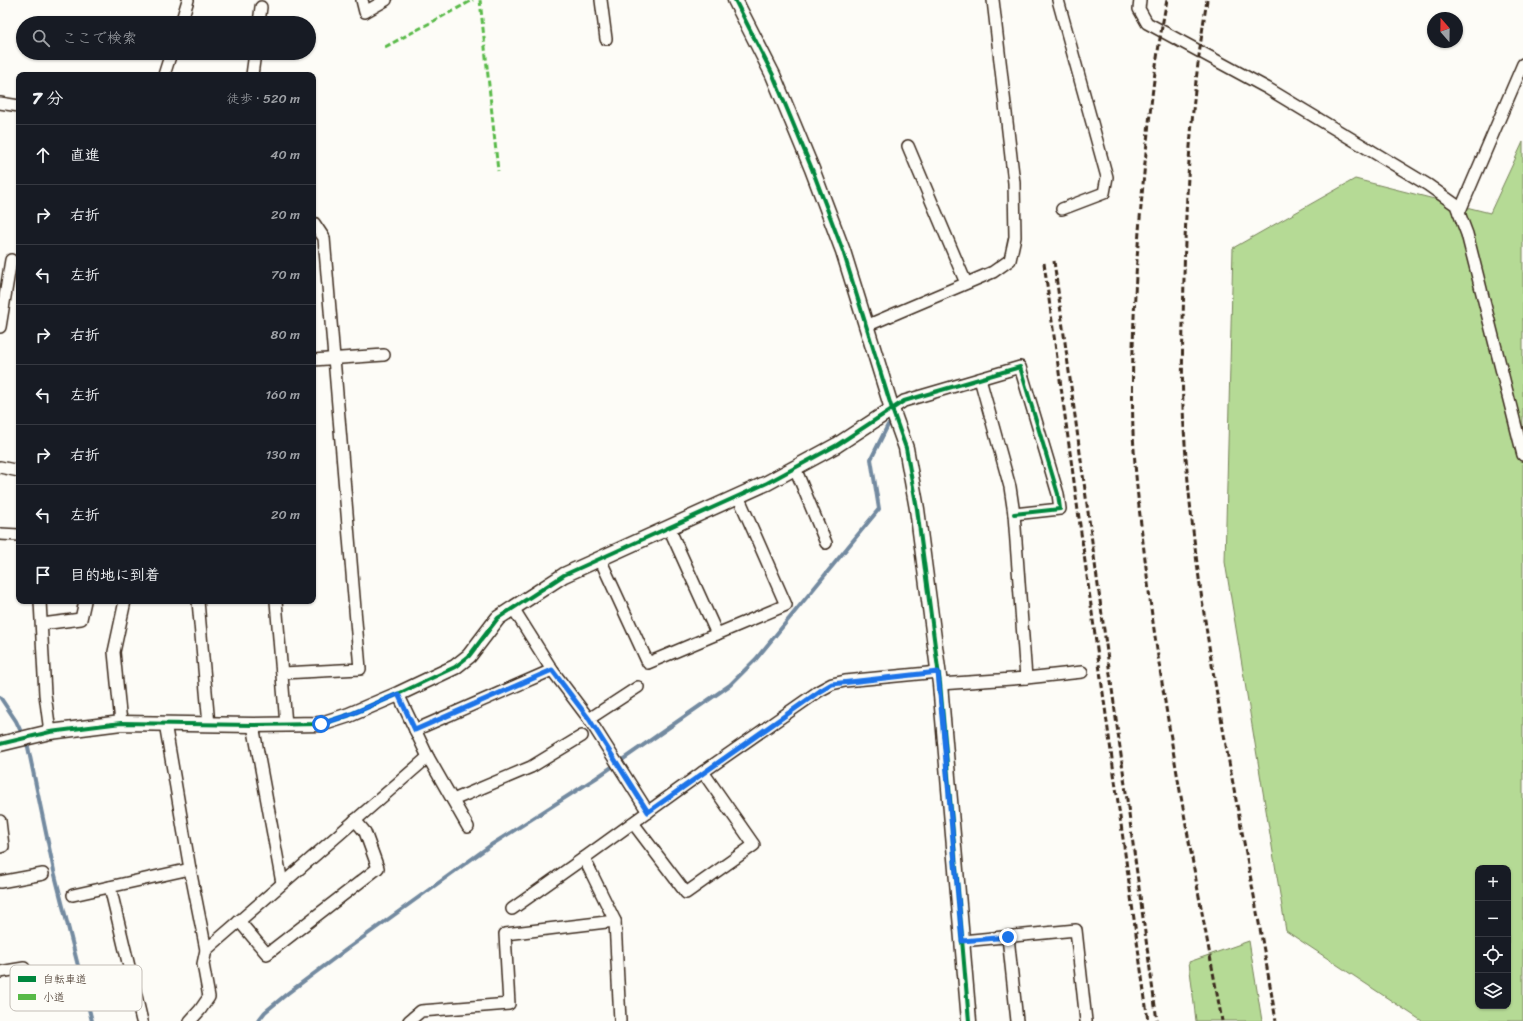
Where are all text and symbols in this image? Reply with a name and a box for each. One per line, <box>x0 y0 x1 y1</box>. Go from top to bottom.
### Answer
north arrow <box>1427 12 1463 48</box>
search box <box>16 16 316 60</box>
text: ここで検索 <box>62 25 137 51</box>
icon: search <box>30 27 52 49</box>
text: 7 分 <box>32 83 63 113</box>
text: 徒歩 · 520 m <box>227 87 300 110</box>
text: 直進 <box>70 142 100 168</box>
text: 40 m <box>270 143 300 166</box>
icon: ahead <box>32 144 54 166</box>
text: 右折 <box>70 202 100 228</box>
text: 20 m <box>271 203 300 226</box>
icon: right <box>32 204 54 226</box>
text: 左折 <box>70 262 100 288</box>
text: 70 m <box>271 263 300 286</box>
icon: left <box>32 264 54 286</box>
text: 右折 <box>70 322 100 348</box>
text: 80 m <box>271 323 300 346</box>
icon: right <box>32 324 54 346</box>
text: 左折 <box>70 382 100 408</box>
text: 160 m <box>265 383 300 406</box>
icon: left <box>32 384 54 406</box>
text: 右折 <box>70 442 100 468</box>
text: 130 m <box>266 443 300 466</box>
icon: right <box>32 444 54 466</box>
text: 左折 <box>70 502 100 528</box>
text: 20 m <box>271 503 300 526</box>
icon: left <box>32 504 54 526</box>
text: 目的地に到着 <box>70 562 160 588</box>
icon: arrive <box>32 564 54 586</box>
route start <box>312 715 330 733</box>
map controls <box>1475 865 1511 1009</box>
button: + <box>1475 865 1511 901</box>
button: − <box>1475 901 1511 937</box>
route end <box>999 928 1017 946</box>
button: locate <box>1475 937 1511 973</box>
legend <box>10 965 142 1011</box>
text: 自転車道 <box>43 970 87 989</box>
button: layers <box>1475 973 1511 1009</box>
text: 小道 <box>43 988 65 1007</box>

